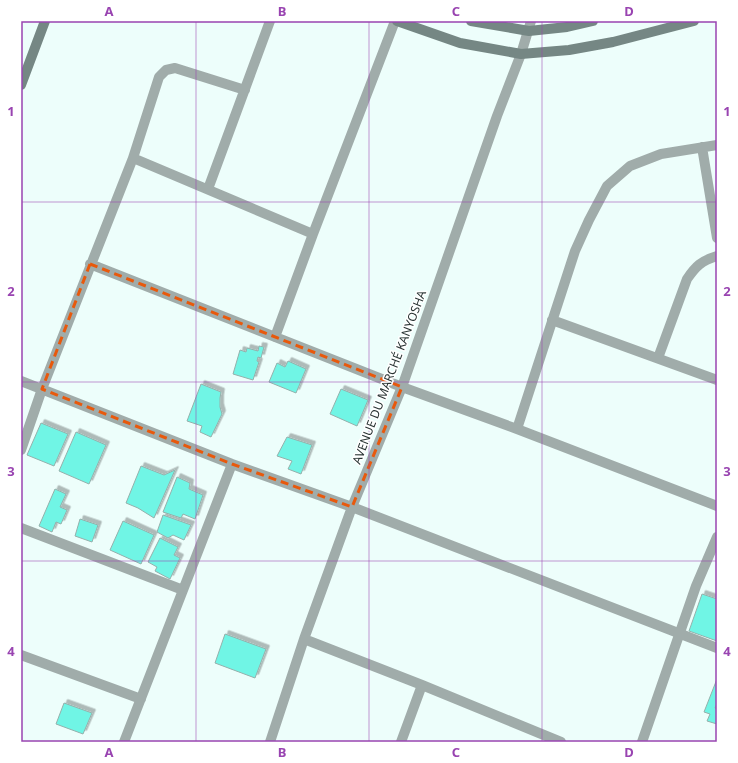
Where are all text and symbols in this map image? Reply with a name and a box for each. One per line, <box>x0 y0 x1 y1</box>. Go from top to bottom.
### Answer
text: A <box>105 2 114 20</box>
text: B <box>278 2 286 20</box>
text: C <box>452 2 460 20</box>
text: D <box>624 2 634 20</box>
text: 1 <box>7 102 15 120</box>
text: 1 <box>723 102 731 120</box>
text: 2 <box>7 282 15 300</box>
text: 2 <box>723 282 731 300</box>
street label: AVENUE DU MARCHÉ KANYOSHA <box>348 287 430 466</box>
text: 3 <box>7 462 15 480</box>
text: 3 <box>723 462 731 480</box>
text: 4 <box>7 642 15 660</box>
text: 4 <box>723 642 731 660</box>
text: A <box>105 743 114 761</box>
text: B <box>278 743 286 761</box>
text: C <box>452 743 460 761</box>
text: D <box>624 743 634 761</box>

